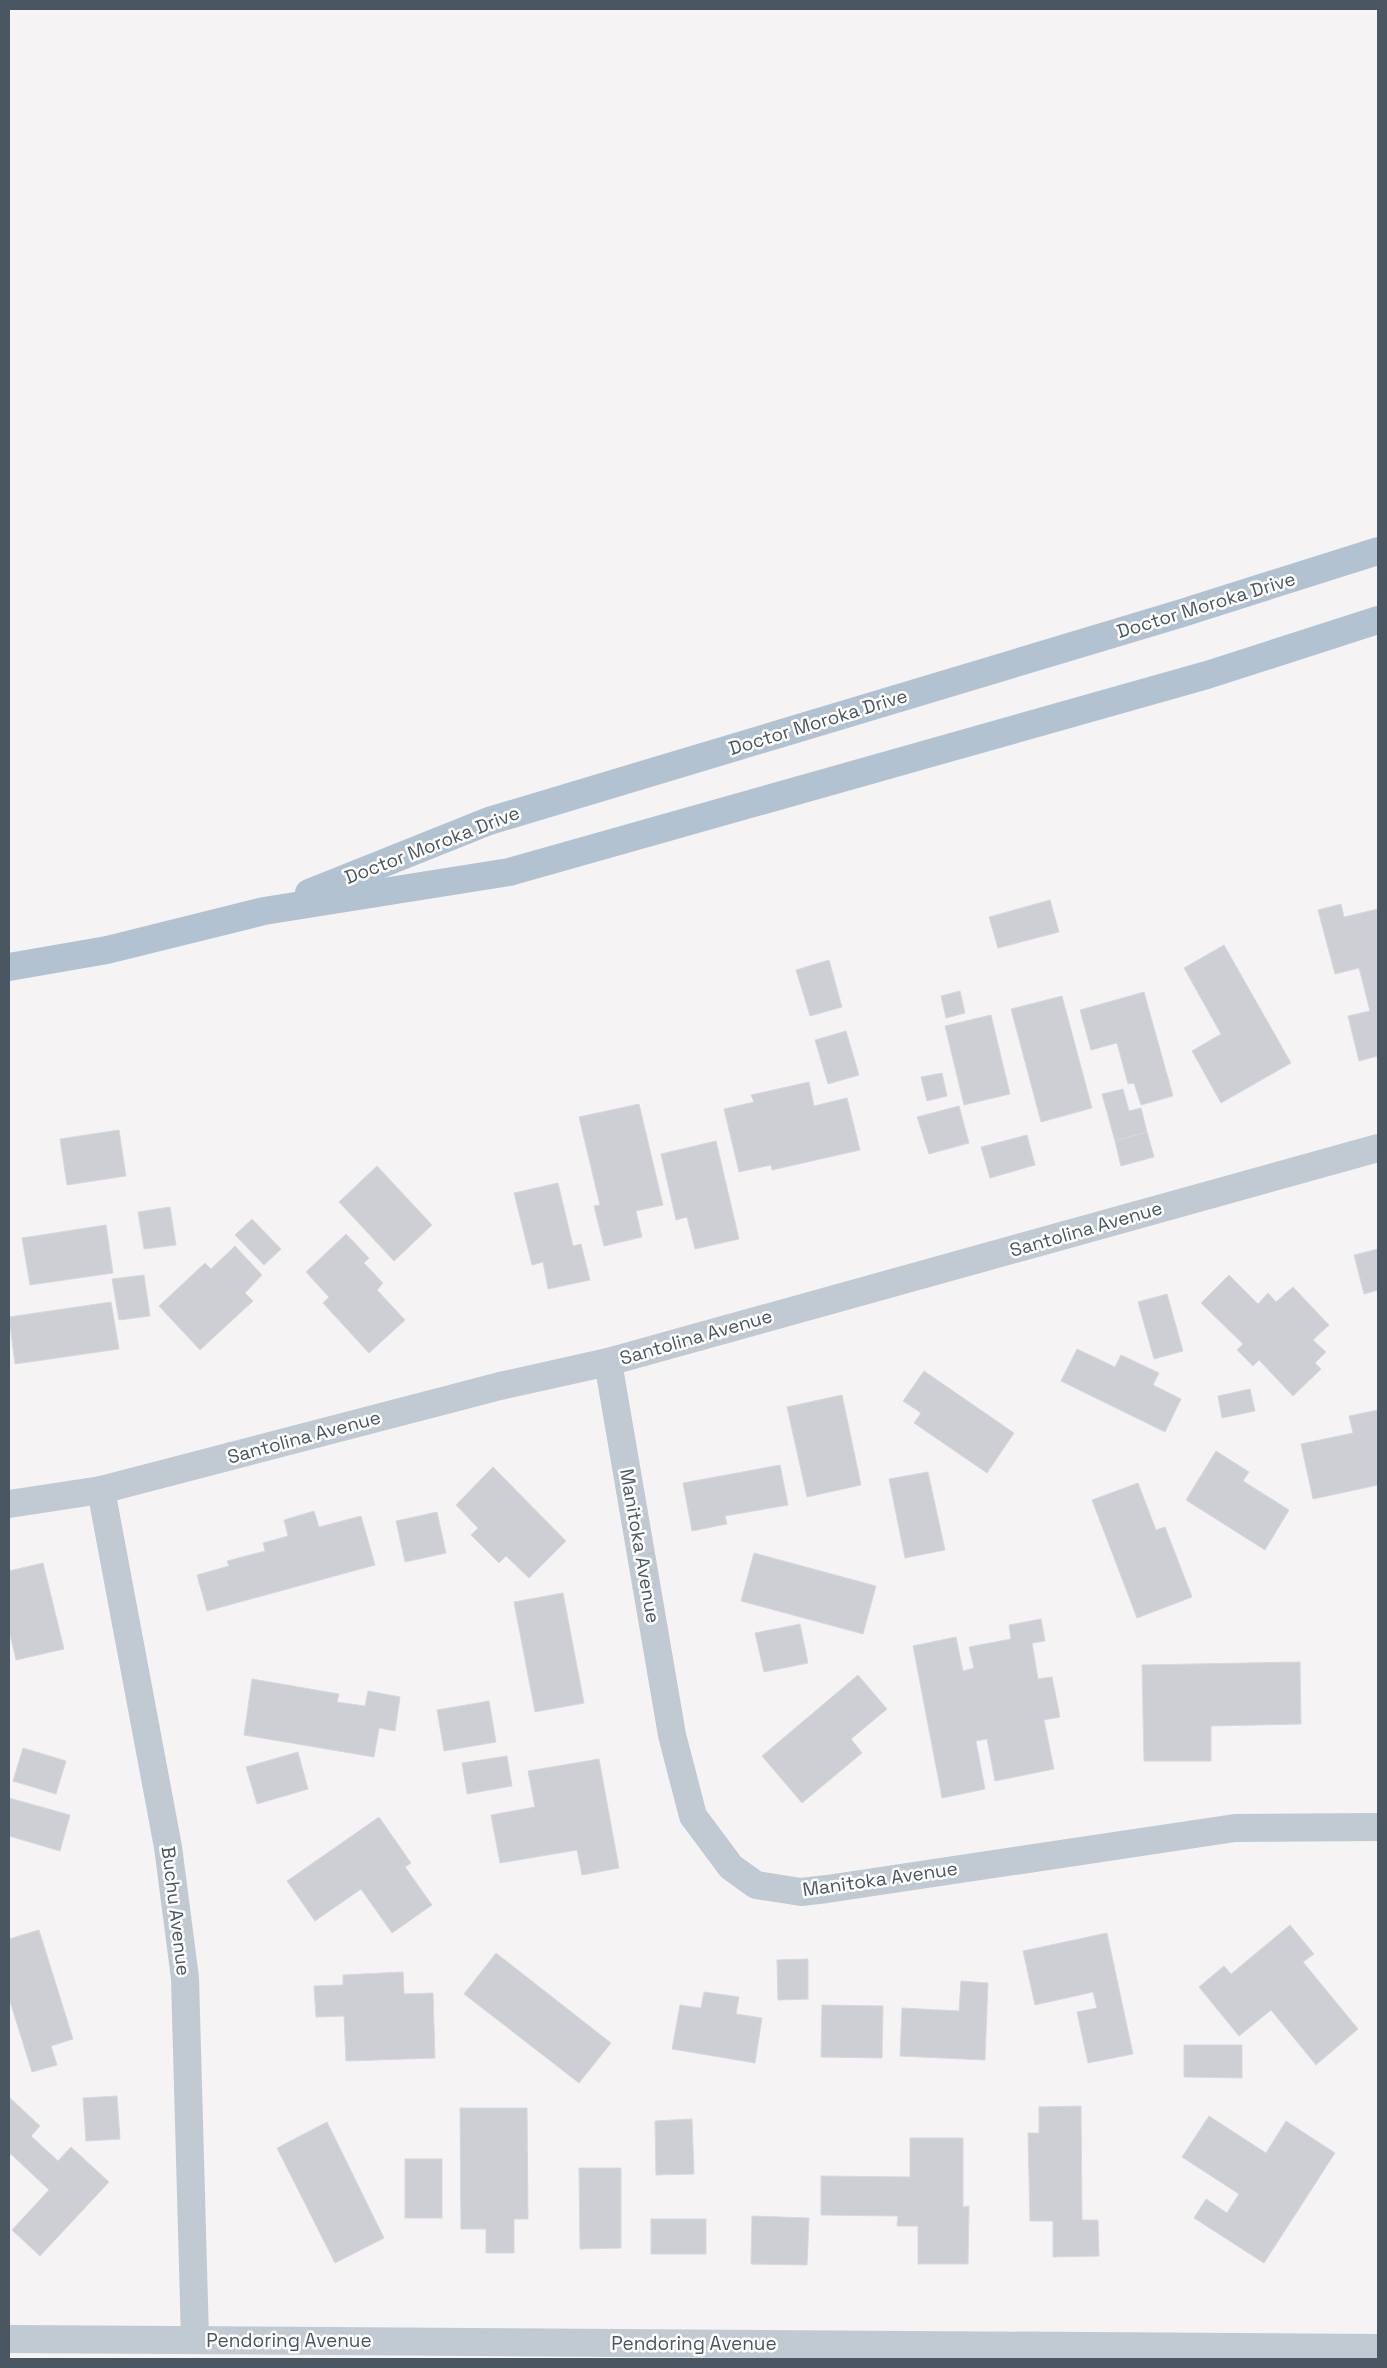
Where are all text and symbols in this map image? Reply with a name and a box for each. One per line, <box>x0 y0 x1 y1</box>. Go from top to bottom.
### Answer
street label: Doctor Moroka Drive <box>1114 566 1298 644</box>
street label: Doctor Moroka Drive <box>726 683 910 761</box>
street label: Doctor Moroka Drive <box>341 800 523 890</box>
street label: Santolina Avenue <box>1007 1195 1165 1263</box>
street label: Santolina Avenue <box>617 1303 775 1371</box>
street label: Santolina Avenue <box>225 1405 383 1469</box>
street label: Manitoka Avenue <box>614 1467 666 1625</box>
street label: Buchu Avenue <box>156 1845 196 1977</box>
street label: Manitoka Avenue <box>801 1856 959 1902</box>
street label: Pendoring Avenue <box>206 2328 372 2353</box>
street label: Pendoring Avenue <box>611 2331 777 2356</box>

